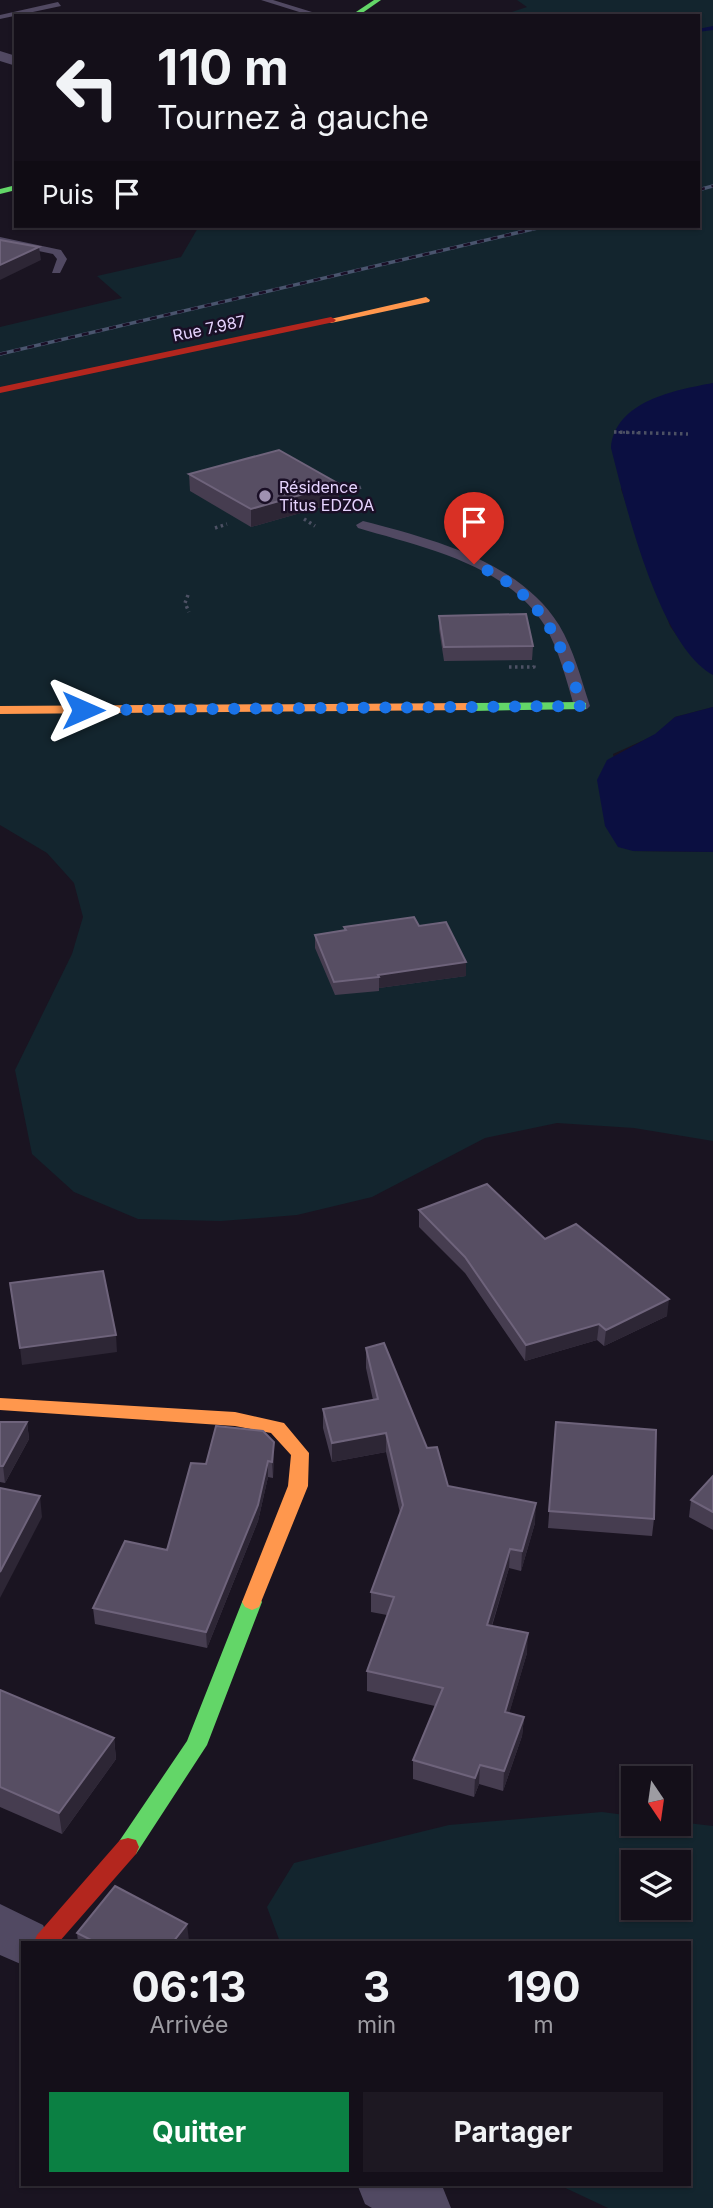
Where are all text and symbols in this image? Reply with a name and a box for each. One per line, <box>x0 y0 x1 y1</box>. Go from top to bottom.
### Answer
text: 110 m <box>157 38 289 97</box>
icon: left <box>42 42 133 133</box>
text: Tournez à gauche <box>157 98 429 137</box>
icon: arrive <box>108 175 146 213</box>
text: Puis <box>42 179 94 210</box>
street label: Rue 7.987 <box>171 311 247 345</box>
place label: Résidence Titus EDZOA <box>279 477 374 515</box>
marker: Résidence Titus EDZOA <box>257 488 273 504</box>
pin <box>444 492 504 564</box>
icon: arrive <box>455 503 493 541</box>
position arrow <box>46 673 120 747</box>
north arrow <box>621 1766 691 1836</box>
map controls <box>621 1766 691 1920</box>
button: layers <box>621 1850 691 1920</box>
text: 06:13 <box>132 1961 246 2012</box>
text: 3 <box>363 1961 390 2012</box>
text: 190 <box>507 1961 580 2012</box>
text: Arrivée <box>150 2011 228 2039</box>
text: min <box>357 2011 396 2039</box>
text: m <box>534 2011 554 2039</box>
button: Quitter <box>49 2092 349 2172</box>
button: Partager <box>363 2092 663 2172</box>

